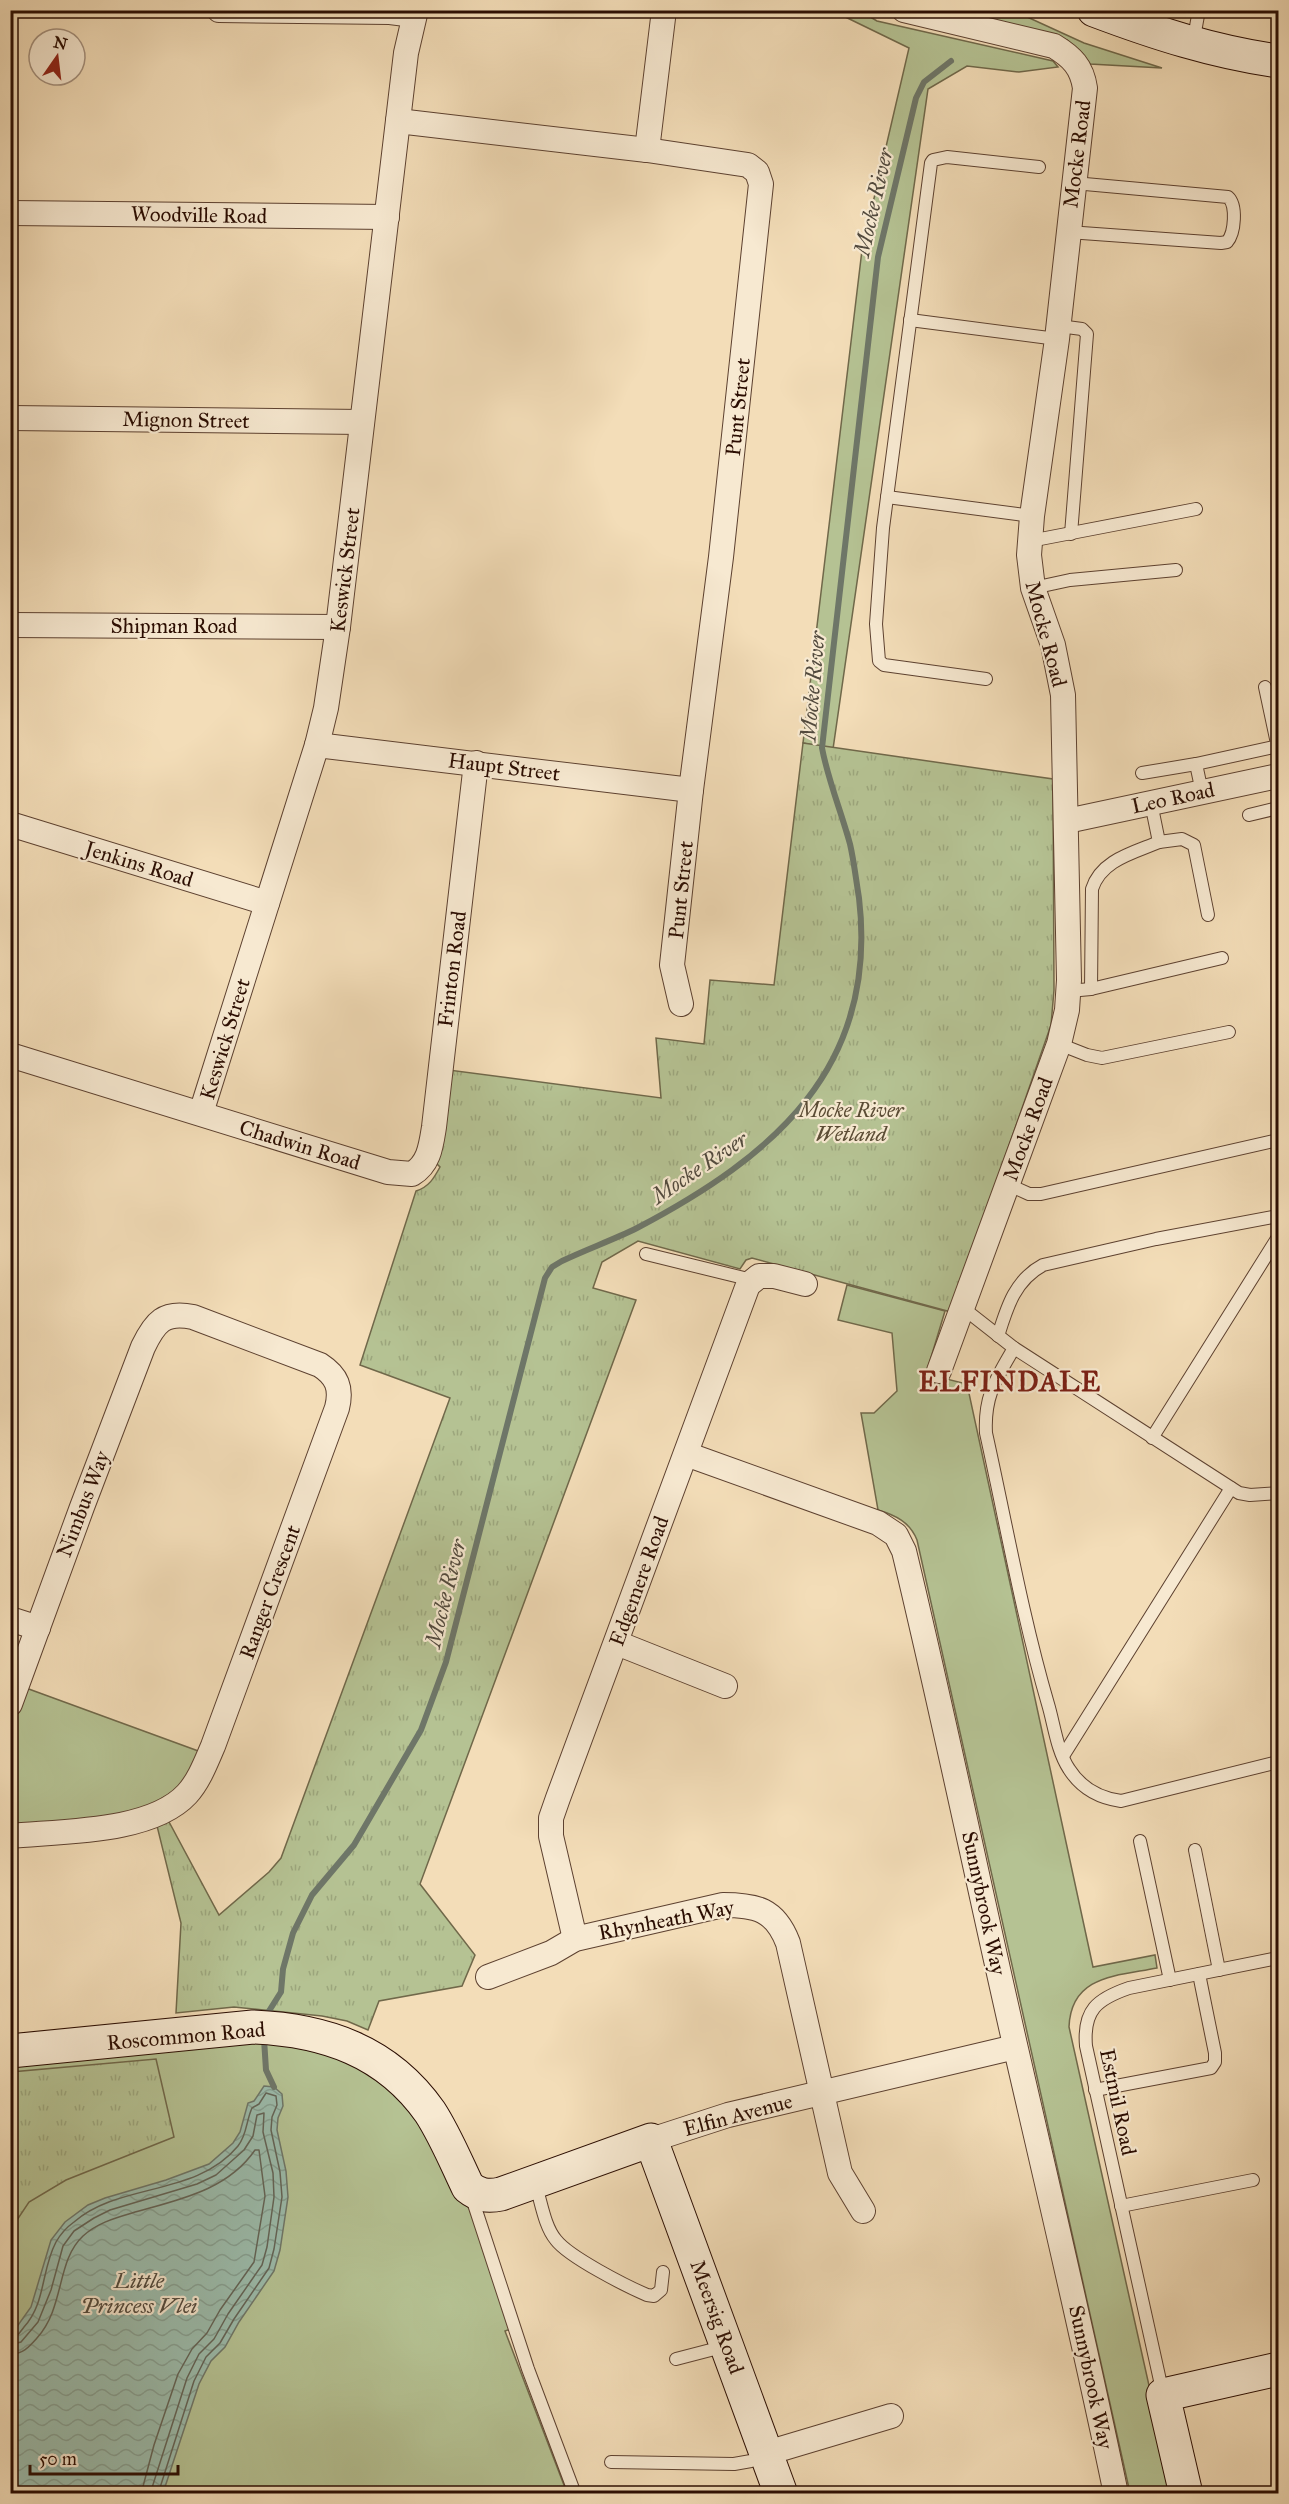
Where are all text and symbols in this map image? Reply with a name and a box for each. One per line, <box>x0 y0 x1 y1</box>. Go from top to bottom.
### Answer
north arrow <box>27 27 87 87</box>
text: N <box>52 32 70 54</box>
street label: Mocke Road <box>1057 98 1097 209</box>
water label: Mocke River <box>847 144 899 261</box>
street label: Woodville Road <box>131 201 268 229</box>
street label: Punt Street <box>720 356 756 457</box>
street label: Mignon Street <box>122 406 250 434</box>
street label: Keswick Street <box>324 505 366 634</box>
street label: Mocke Road <box>1019 578 1073 690</box>
street label: Shipman Road <box>110 613 238 639</box>
water label: Mocke River <box>794 628 831 744</box>
street label: Haupt Street <box>446 747 562 787</box>
street label: Leo Road <box>1129 776 1217 819</box>
street label: Jenkins Road <box>80 835 197 893</box>
street label: Punt Street <box>663 839 699 940</box>
street label: Frinton Road <box>432 909 472 1029</box>
street label: Keswick Street <box>194 974 256 1103</box>
street label: Mocke Road <box>997 1073 1059 1184</box>
park label: Mocke River Wetland <box>796 1097 905 1147</box>
street label: Chadwin Road <box>236 1114 364 1176</box>
water label: Mocke River <box>644 1124 754 1211</box>
district label: ELFINDALE <box>918 1365 1102 1398</box>
street label: Nimbus Way <box>51 1446 116 1561</box>
street label: Edgemere Road <box>603 1512 675 1649</box>
street label: Ranger Crescent <box>234 1521 306 1663</box>
water label: Mocke River <box>419 1535 472 1652</box>
street label: Sunnybrook Way <box>956 1829 1012 1978</box>
street label: Rhynheath Way <box>596 1894 737 1946</box>
street label: Roscommon Road <box>106 2016 267 2056</box>
street label: Estmil Road <box>1094 2046 1142 2158</box>
street label: Elfin Avenue <box>681 2088 796 2142</box>
street label: Meersig Road <box>684 2256 750 2378</box>
water label: Little Princess Vlei <box>81 2267 198 2319</box>
street label: Sunnybrook Way <box>1063 2303 1119 2452</box>
scale bar <box>30 2438 178 2476</box>
text: 50 m <box>39 2448 77 2470</box>

